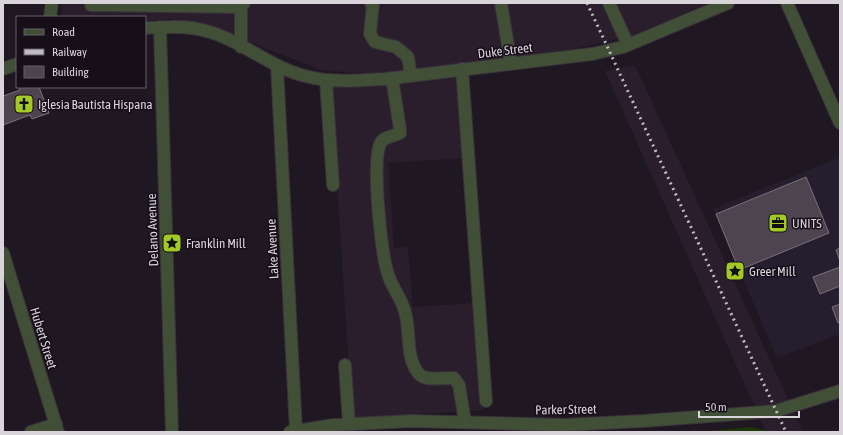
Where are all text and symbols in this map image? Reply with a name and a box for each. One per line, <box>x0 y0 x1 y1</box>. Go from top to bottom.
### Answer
legend <box>16 16 146 88</box>
text: Road <box>52 25 75 39</box>
street label: Duke Street <box>477 40 534 61</box>
text: Railway <box>52 45 87 59</box>
text: Building <box>52 65 90 79</box>
church icon: Iglesia Bautista Hispana <box>13 93 35 115</box>
place label: Iglesia Bautista Hispana <box>38 97 153 112</box>
street label: Delano Avenue <box>144 193 161 267</box>
office icon: UNITS <box>767 212 789 234</box>
place label: UNITS <box>792 216 822 231</box>
street label: Lake Avenue <box>263 218 282 279</box>
place icon: Franklin Mill <box>161 232 183 254</box>
place label: Franklin Mill <box>186 236 246 251</box>
place icon: Greer Mill <box>724 260 746 282</box>
place label: Greer Mill <box>749 264 796 279</box>
street label: Hubert Street <box>27 306 60 371</box>
scale bar <box>699 393 799 419</box>
text: 50 m <box>705 400 727 414</box>
street label: Parker Street <box>535 401 597 418</box>

